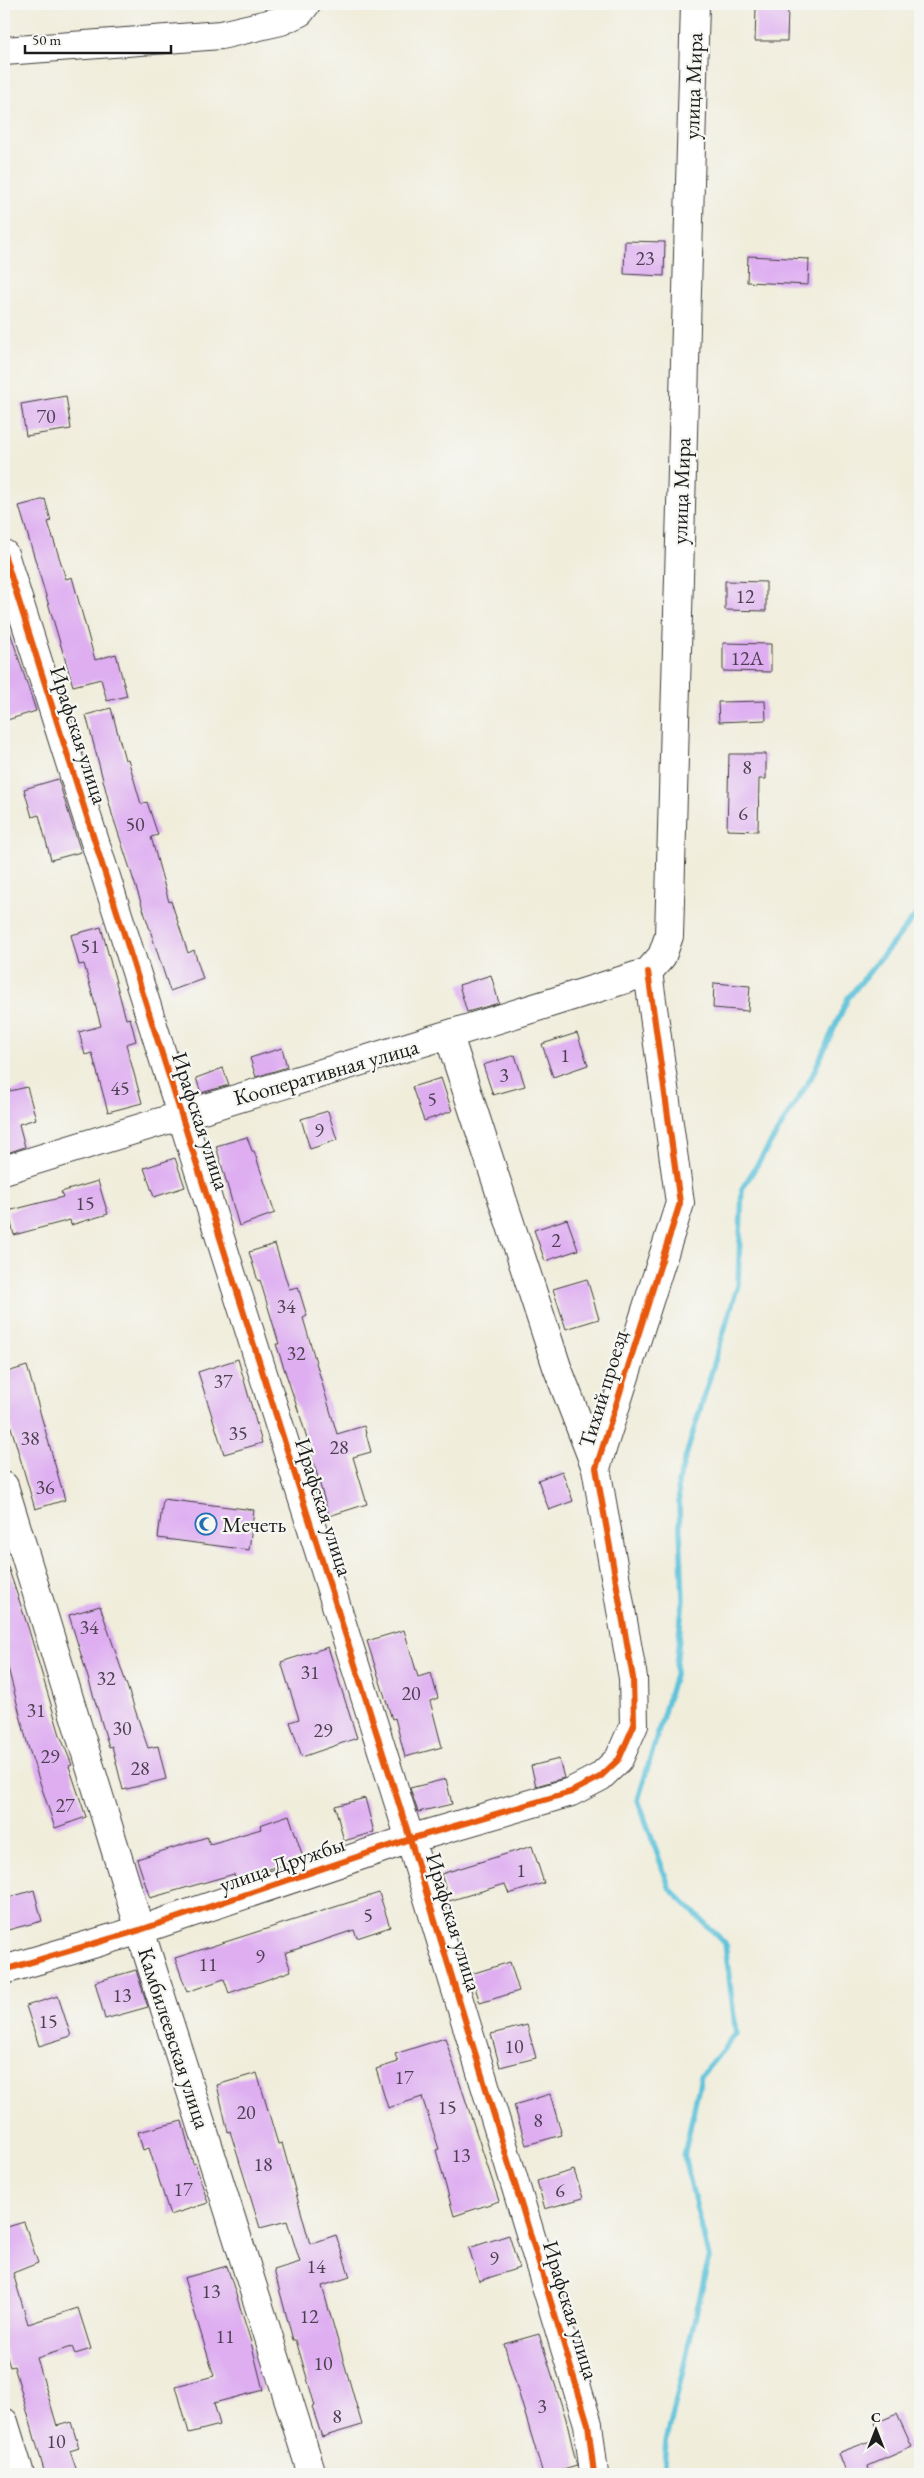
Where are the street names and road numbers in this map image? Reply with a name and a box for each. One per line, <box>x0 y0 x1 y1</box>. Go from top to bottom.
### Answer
street label: улица Мира <box>677 32 709 140</box>
street label: улица Мира <box>665 437 697 545</box>
street label: Ирафская улица <box>43 662 115 808</box>
street label: Кооперативная улица <box>230 1032 422 1112</box>
street label: Ирафская улица <box>165 1048 237 1194</box>
street label: Тихий проезд <box>571 1327 635 1451</box>
street label: Ирафская улица <box>288 1434 360 1580</box>
street label: улица Дружбы <box>215 1829 349 1899</box>
street label: Ирафская улица <box>419 1849 489 1995</box>
street label: Камбилеевская улица <box>131 1944 217 2133</box>
street label: Ирафская улица <box>536 2237 606 2383</box>

